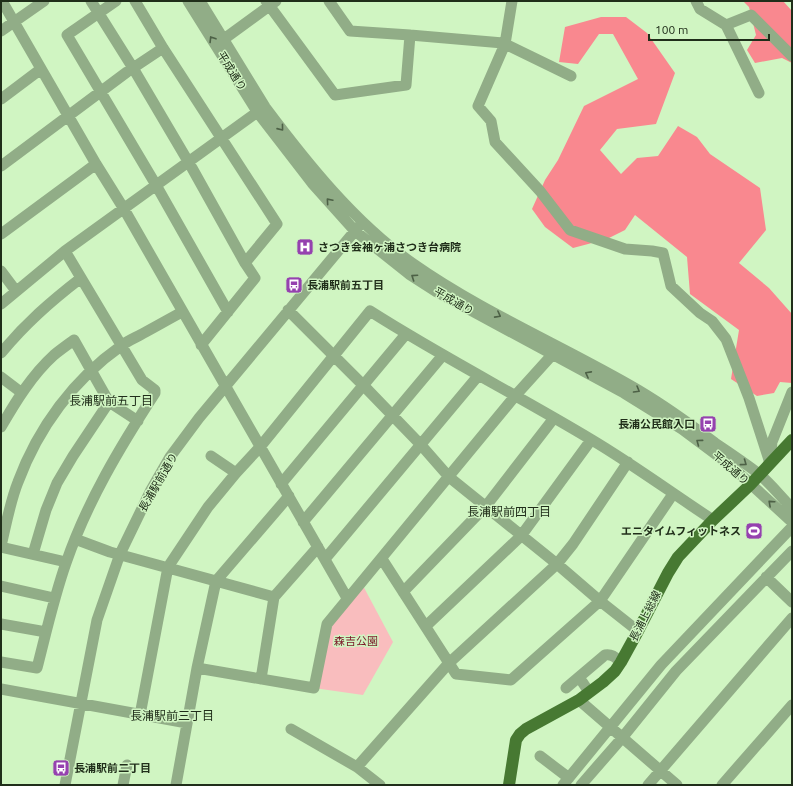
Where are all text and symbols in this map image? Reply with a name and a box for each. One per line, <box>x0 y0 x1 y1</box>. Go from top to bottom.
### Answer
scale bar <box>649 16 769 42</box>
text: 100 m <box>655 23 688 36</box>
one-way arrow <box>209 36 217 43</box>
street label: 平成通り <box>215 49 249 93</box>
one-way arrow <box>277 124 284 131</box>
one-way arrow <box>326 199 333 206</box>
hospital icon: さつき会袖ヶ浦さつき台病院 <box>295 237 315 257</box>
place label: さつき会袖ヶ浦さつき台病院 <box>318 241 461 253</box>
one-way arrow <box>411 274 418 281</box>
bus stop icon: 長浦駅前五丁目 <box>284 275 304 295</box>
place label: 長浦駅前五丁目 <box>307 279 384 291</box>
street label: 平成通り <box>432 285 476 317</box>
one-way arrow <box>493 311 501 318</box>
one-way arrow <box>585 371 592 379</box>
one-way arrow <box>633 385 640 392</box>
district label: 長浦駅前五丁目 <box>69 394 153 407</box>
bus stop icon: 長浦公民館入口 <box>698 414 718 434</box>
place label: 長浦公民館入口 <box>618 418 695 430</box>
one-way arrow <box>697 439 704 446</box>
street label: 平成通り <box>710 449 752 487</box>
street label: 長浦駅前通り <box>136 450 180 514</box>
one-way arrow <box>740 458 747 466</box>
one-way arrow <box>768 501 776 508</box>
district label: 長浦駅前四丁目 <box>467 505 551 518</box>
sports icon: エニタイムフィットネス <box>744 521 764 541</box>
place label: エニタイムフィットネス <box>621 525 741 537</box>
street label: 長浦上総線 <box>627 589 663 643</box>
park label: 森吉公園 <box>334 635 378 647</box>
district label: 長浦駅前三丁目 <box>130 709 214 722</box>
bus stop icon: 長浦駅前二丁目 <box>51 758 71 778</box>
place label: 長浦駅前二丁目 <box>74 762 151 774</box>

